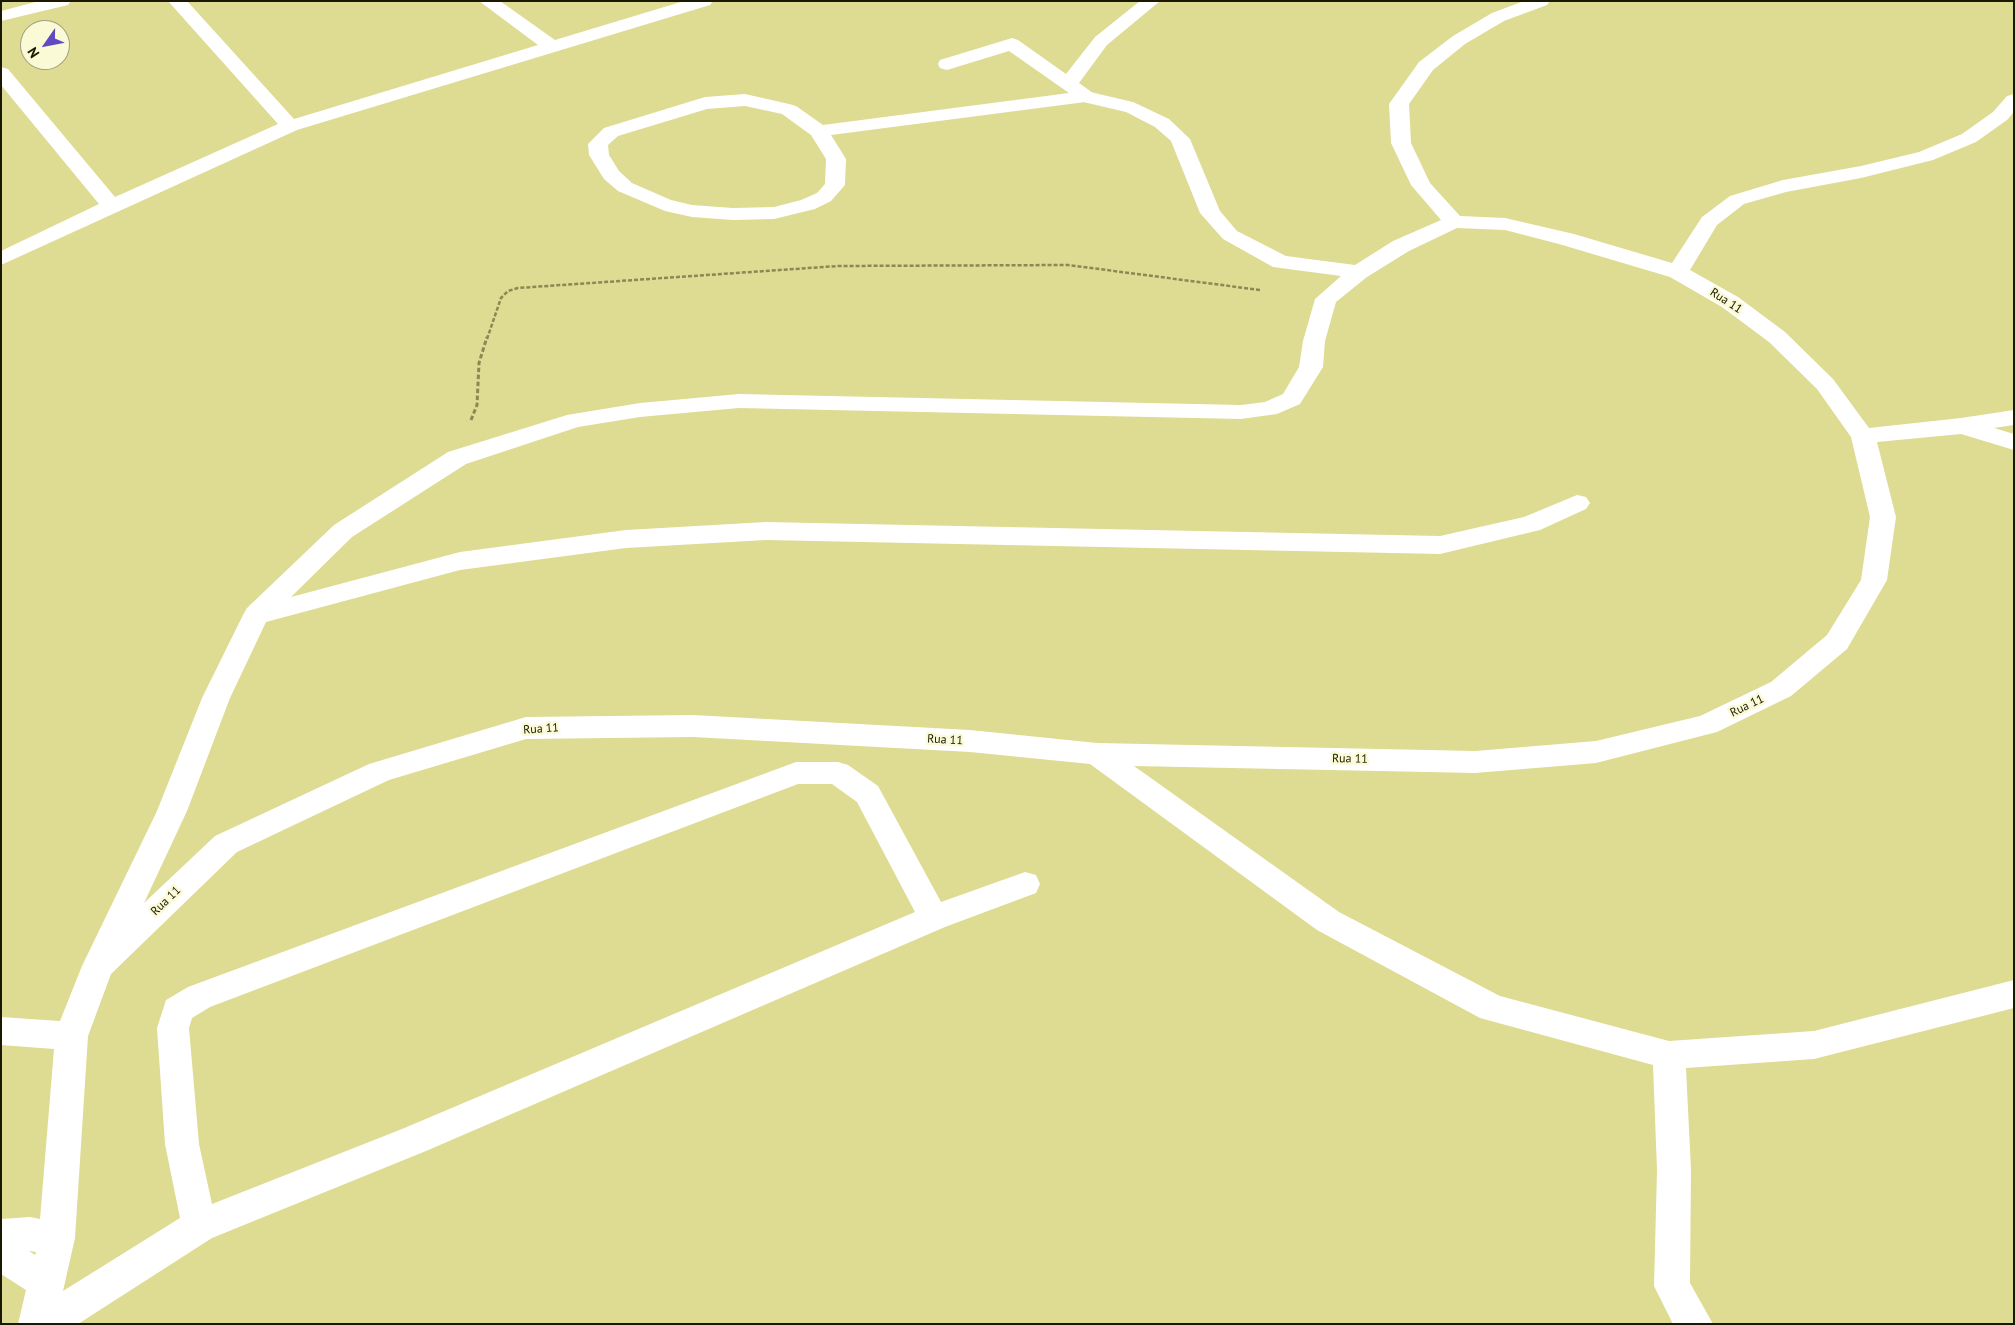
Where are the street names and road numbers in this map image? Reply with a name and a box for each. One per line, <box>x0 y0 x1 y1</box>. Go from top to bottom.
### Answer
street label: Rua 11 <box>1707 285 1745 317</box>
street label: Rua 11 <box>1728 692 1766 720</box>
street label: Rua 11 <box>523 721 559 737</box>
street label: Rua 11 <box>927 732 963 748</box>
street label: Rua 11 <box>1332 751 1368 767</box>
street label: Rua 11 <box>148 883 184 919</box>

